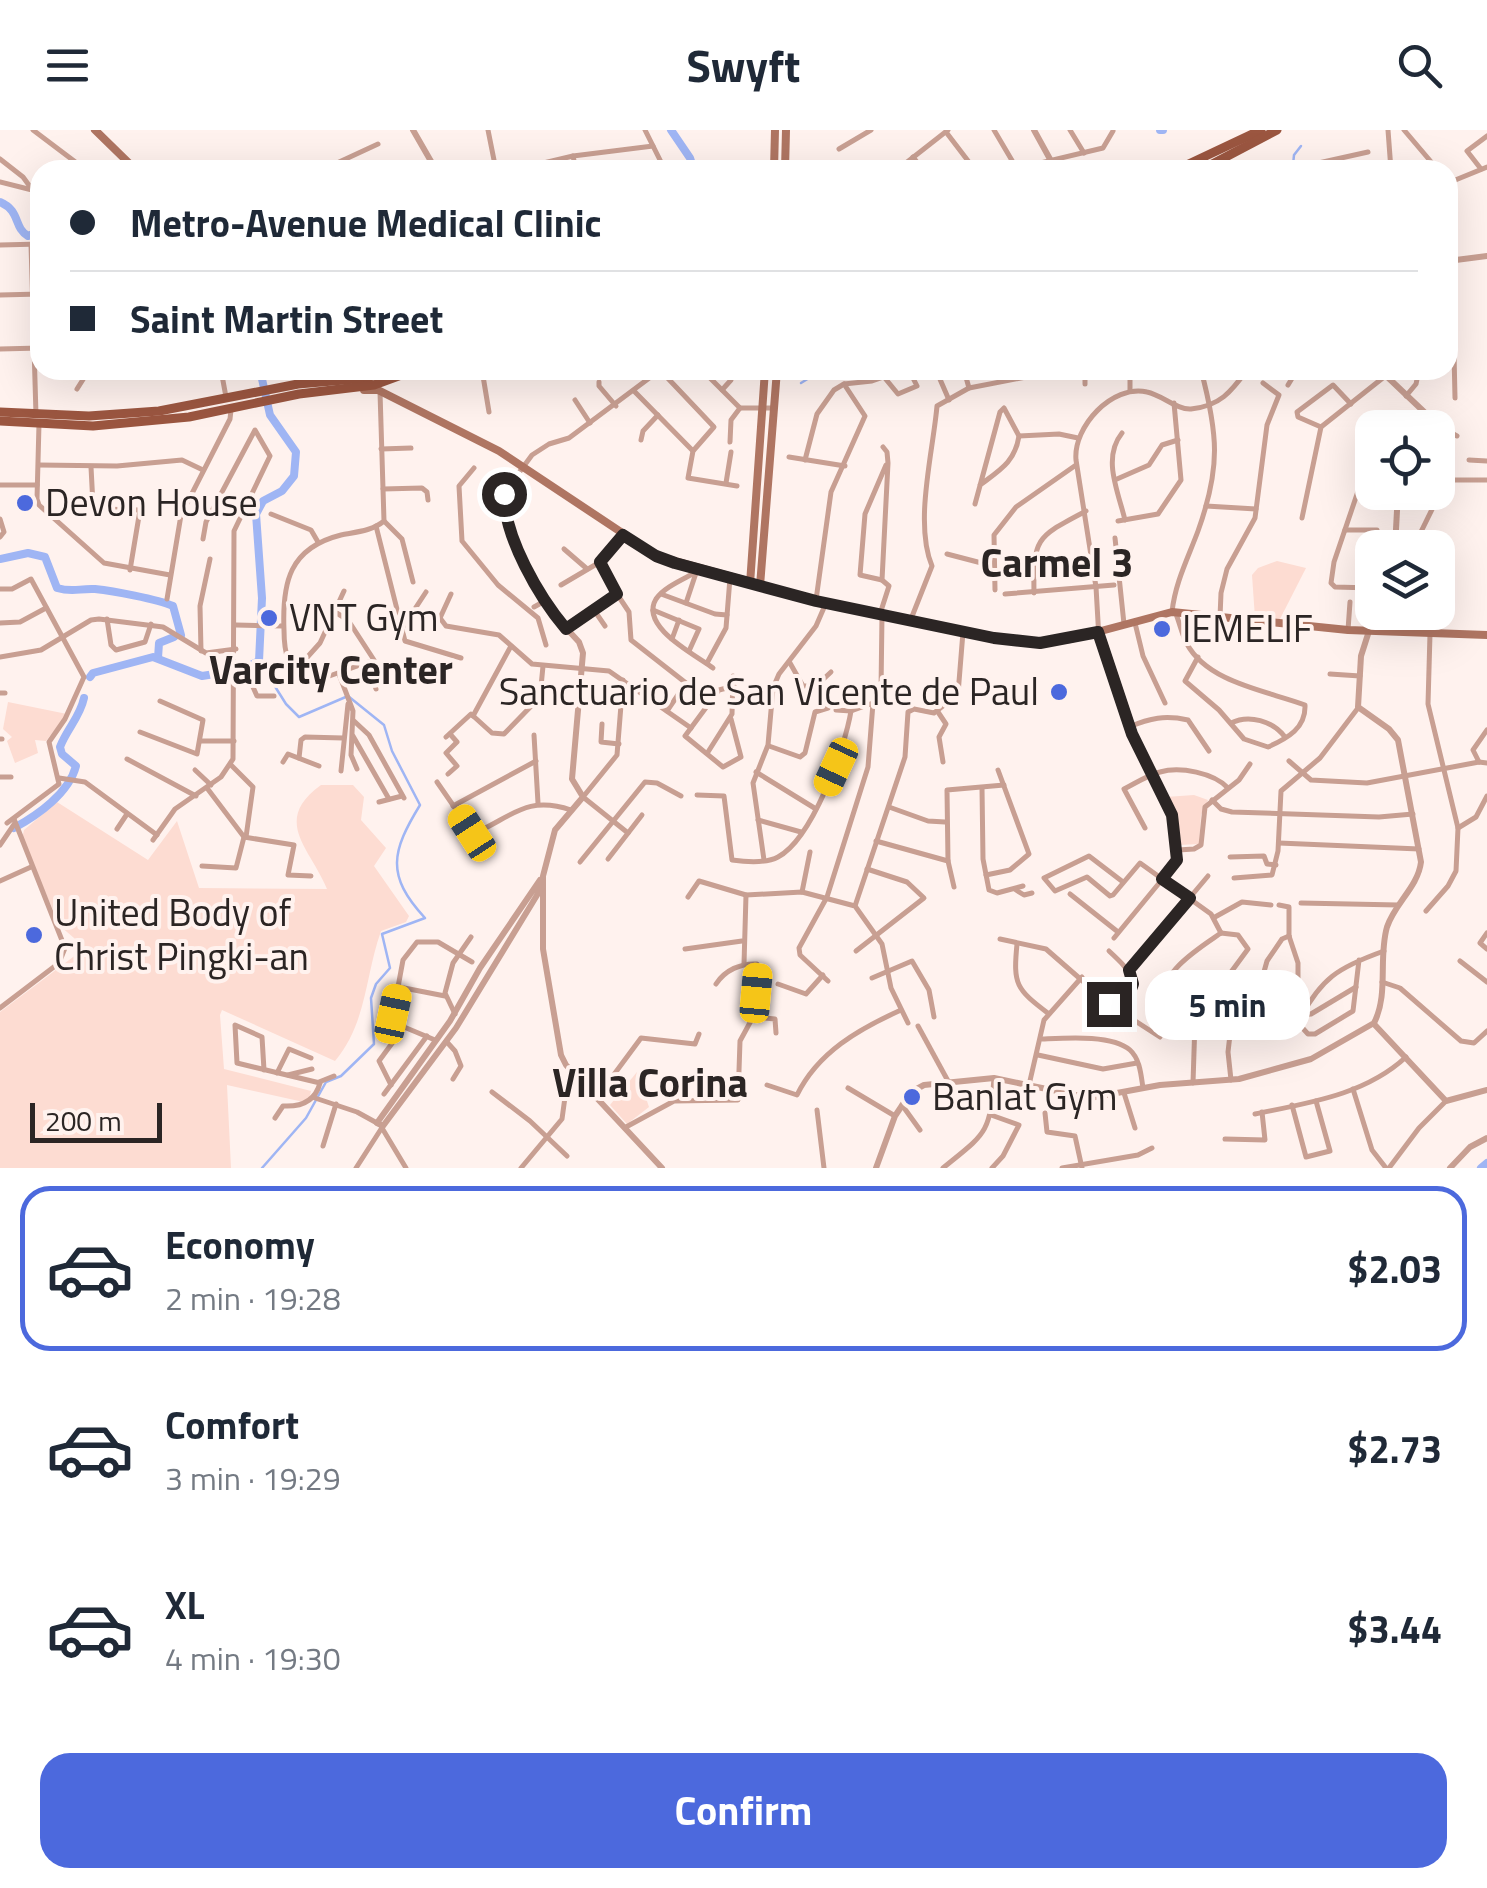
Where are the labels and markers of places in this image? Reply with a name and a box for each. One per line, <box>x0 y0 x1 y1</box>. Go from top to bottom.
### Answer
place label: Devon House <box>45 473 258 531</box>
marker: Devon House <box>14 492 36 514</box>
place label: VNT Gym <box>289 588 438 646</box>
place label: IEMELIF <box>1182 599 1313 657</box>
marker: VNT Gym <box>258 607 280 629</box>
marker: IEMELIF <box>1151 618 1173 640</box>
place label: Sanctuario de San Vicente de Paul <box>499 662 1039 720</box>
marker: Sanctuario de San Vicente de Paul <box>1048 681 1070 703</box>
place label: United Body of Christ Pingki-an <box>54 883 309 985</box>
marker: United Body of Christ Pingki-an <box>23 924 45 946</box>
place label: Banlat Gym <box>932 1067 1118 1125</box>
marker: Banlat Gym <box>901 1086 923 1108</box>

